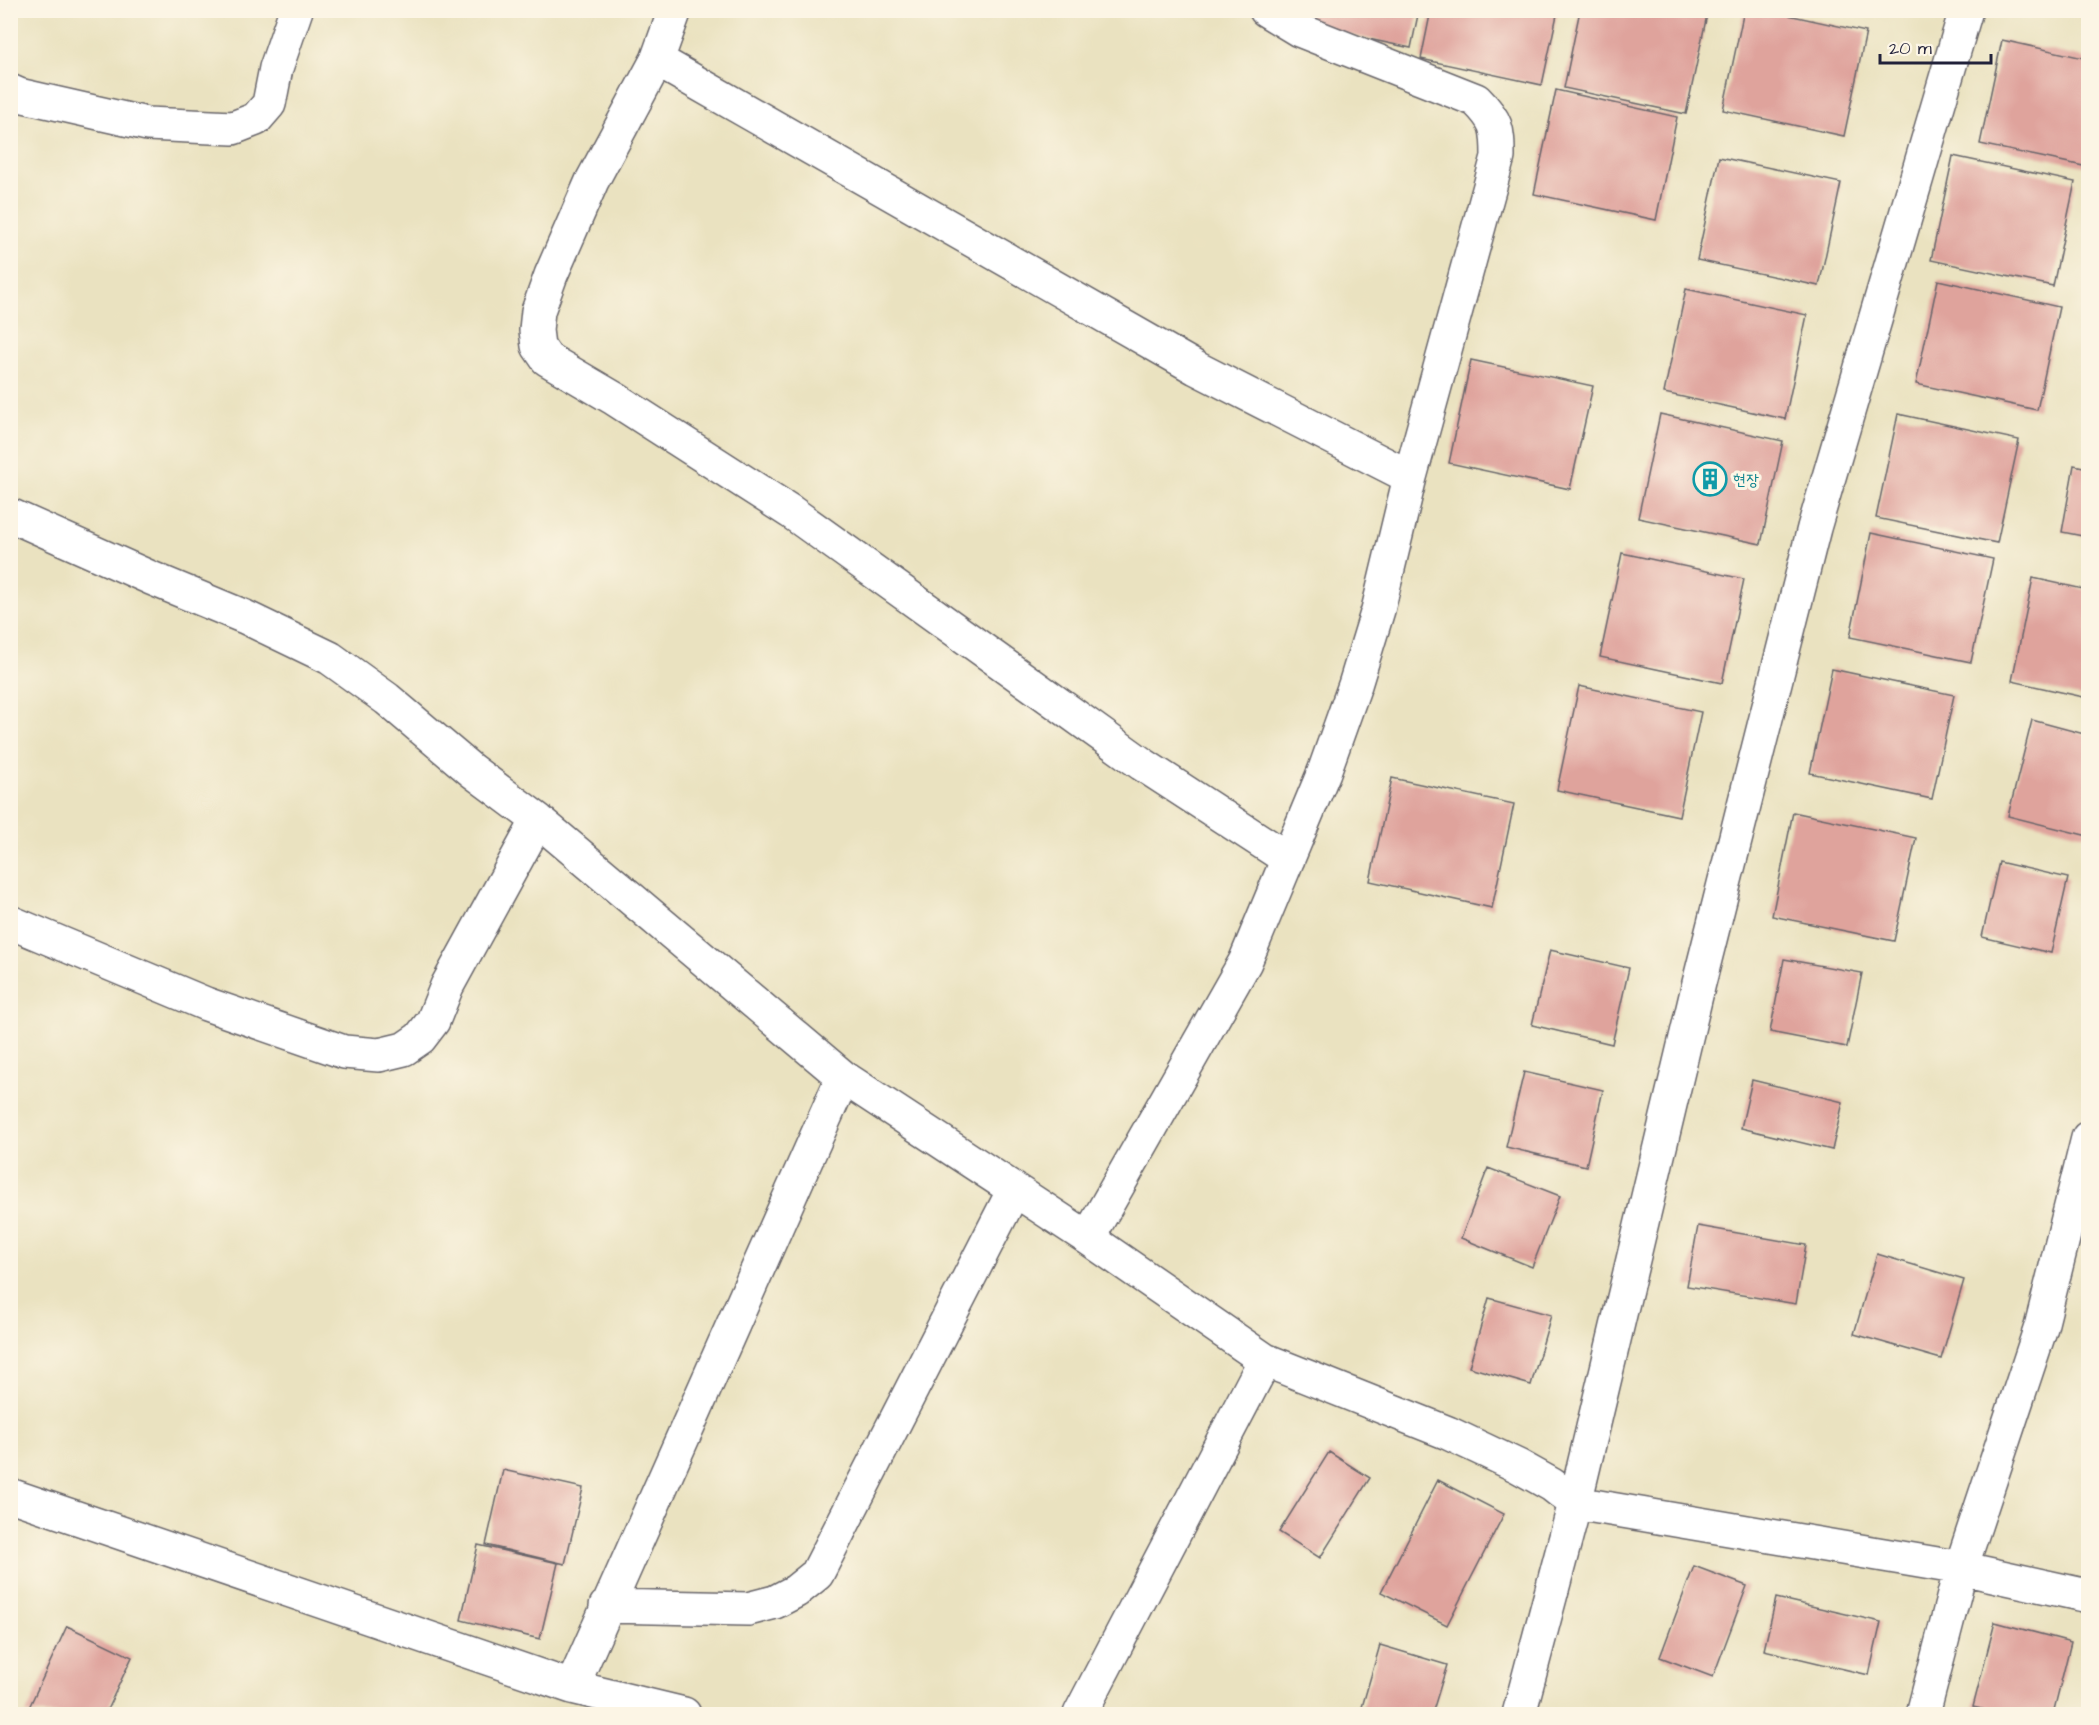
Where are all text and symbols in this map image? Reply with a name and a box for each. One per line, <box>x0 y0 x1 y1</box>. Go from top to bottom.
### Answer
scale bar <box>1880 27 1991 65</box>
text: 20 m <box>1889 36 1932 61</box>
building icon: 현장 <box>1692 461 1728 497</box>
place label: 현장 <box>1733 469 1759 491</box>

